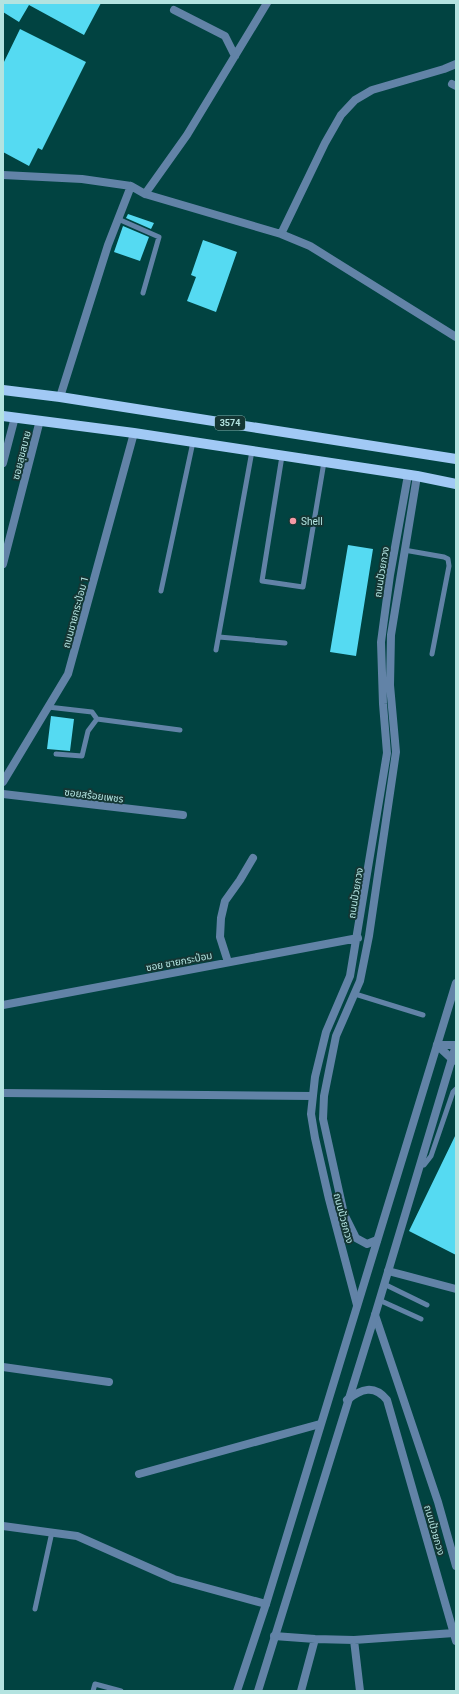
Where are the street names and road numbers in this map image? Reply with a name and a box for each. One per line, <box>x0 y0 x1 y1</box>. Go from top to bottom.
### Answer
road number: 3574 <box>215 416 245 430</box>
street label: ซอยสุขสบาย <box>10 429 34 481</box>
street label: ถนนป้วยกวง <box>372 546 391 598</box>
street label: ถนนชายกระป่อม 1 <box>61 575 90 649</box>
street label: ซอยสร้อยเพชร <box>64 786 124 805</box>
street label: ถนนป้วยกวง <box>346 867 365 919</box>
street label: ซอย ชายกระป่อม <box>145 950 213 973</box>
street label: ถนนป้วยกวง <box>332 1192 355 1244</box>
street label: ถนนป้วยกวง <box>422 1504 447 1556</box>

